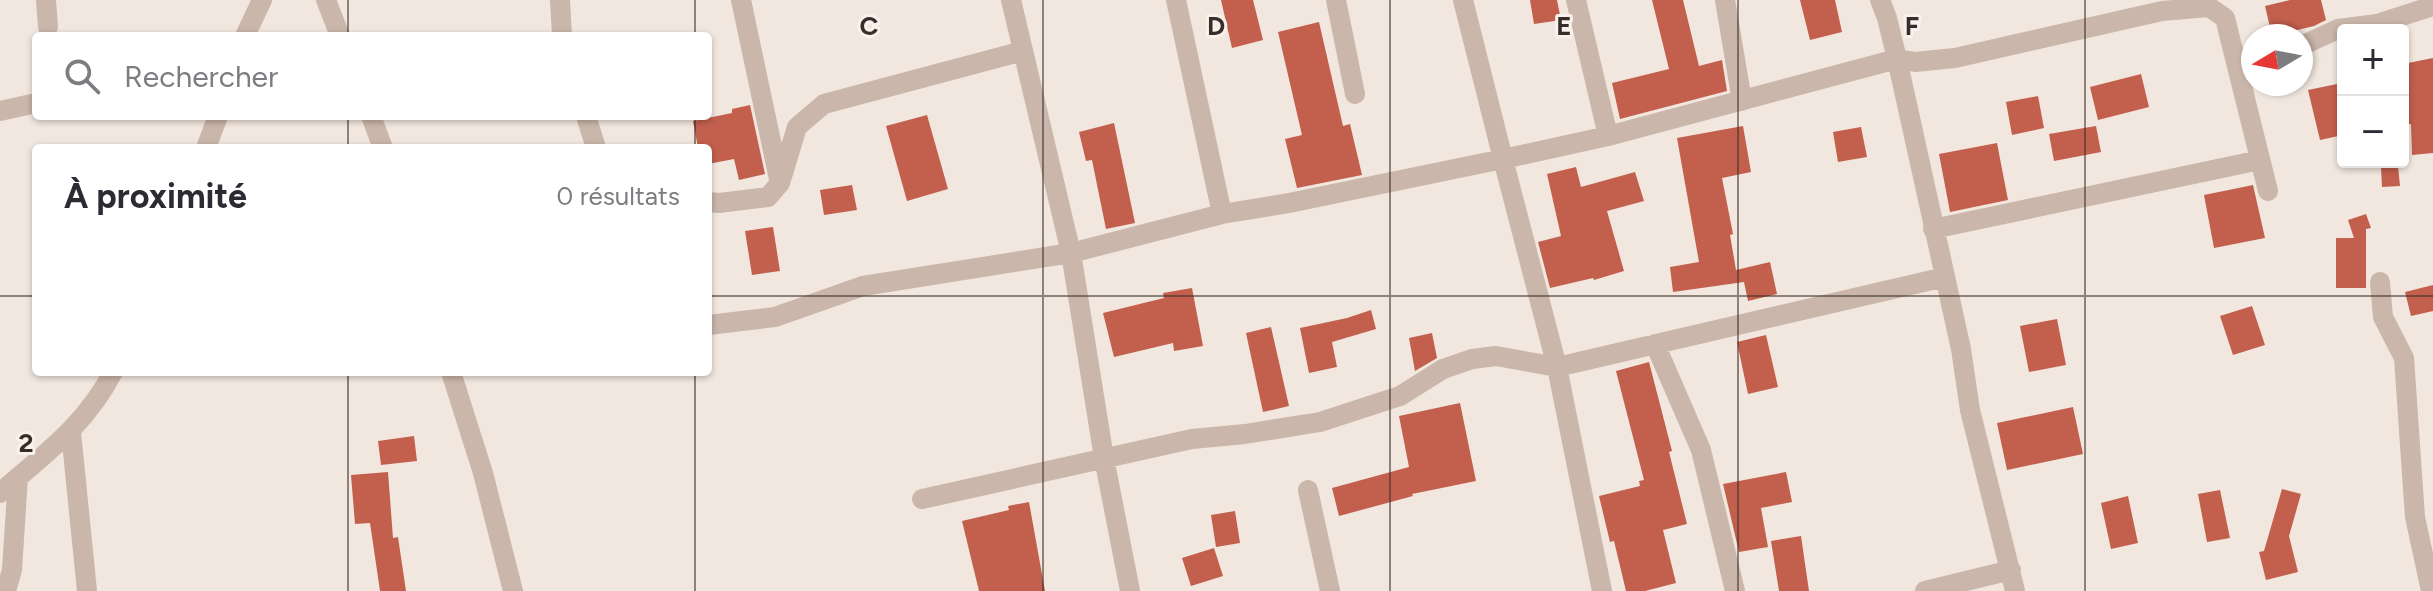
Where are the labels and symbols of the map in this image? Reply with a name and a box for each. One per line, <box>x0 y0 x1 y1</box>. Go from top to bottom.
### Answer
text: C <box>860 10 879 42</box>
text: D <box>1207 10 1225 42</box>
text: E <box>1556 10 1572 42</box>
text: F <box>1905 10 1919 42</box>
north arrow <box>2241 24 2313 96</box>
text: 2 <box>18 427 34 459</box>

